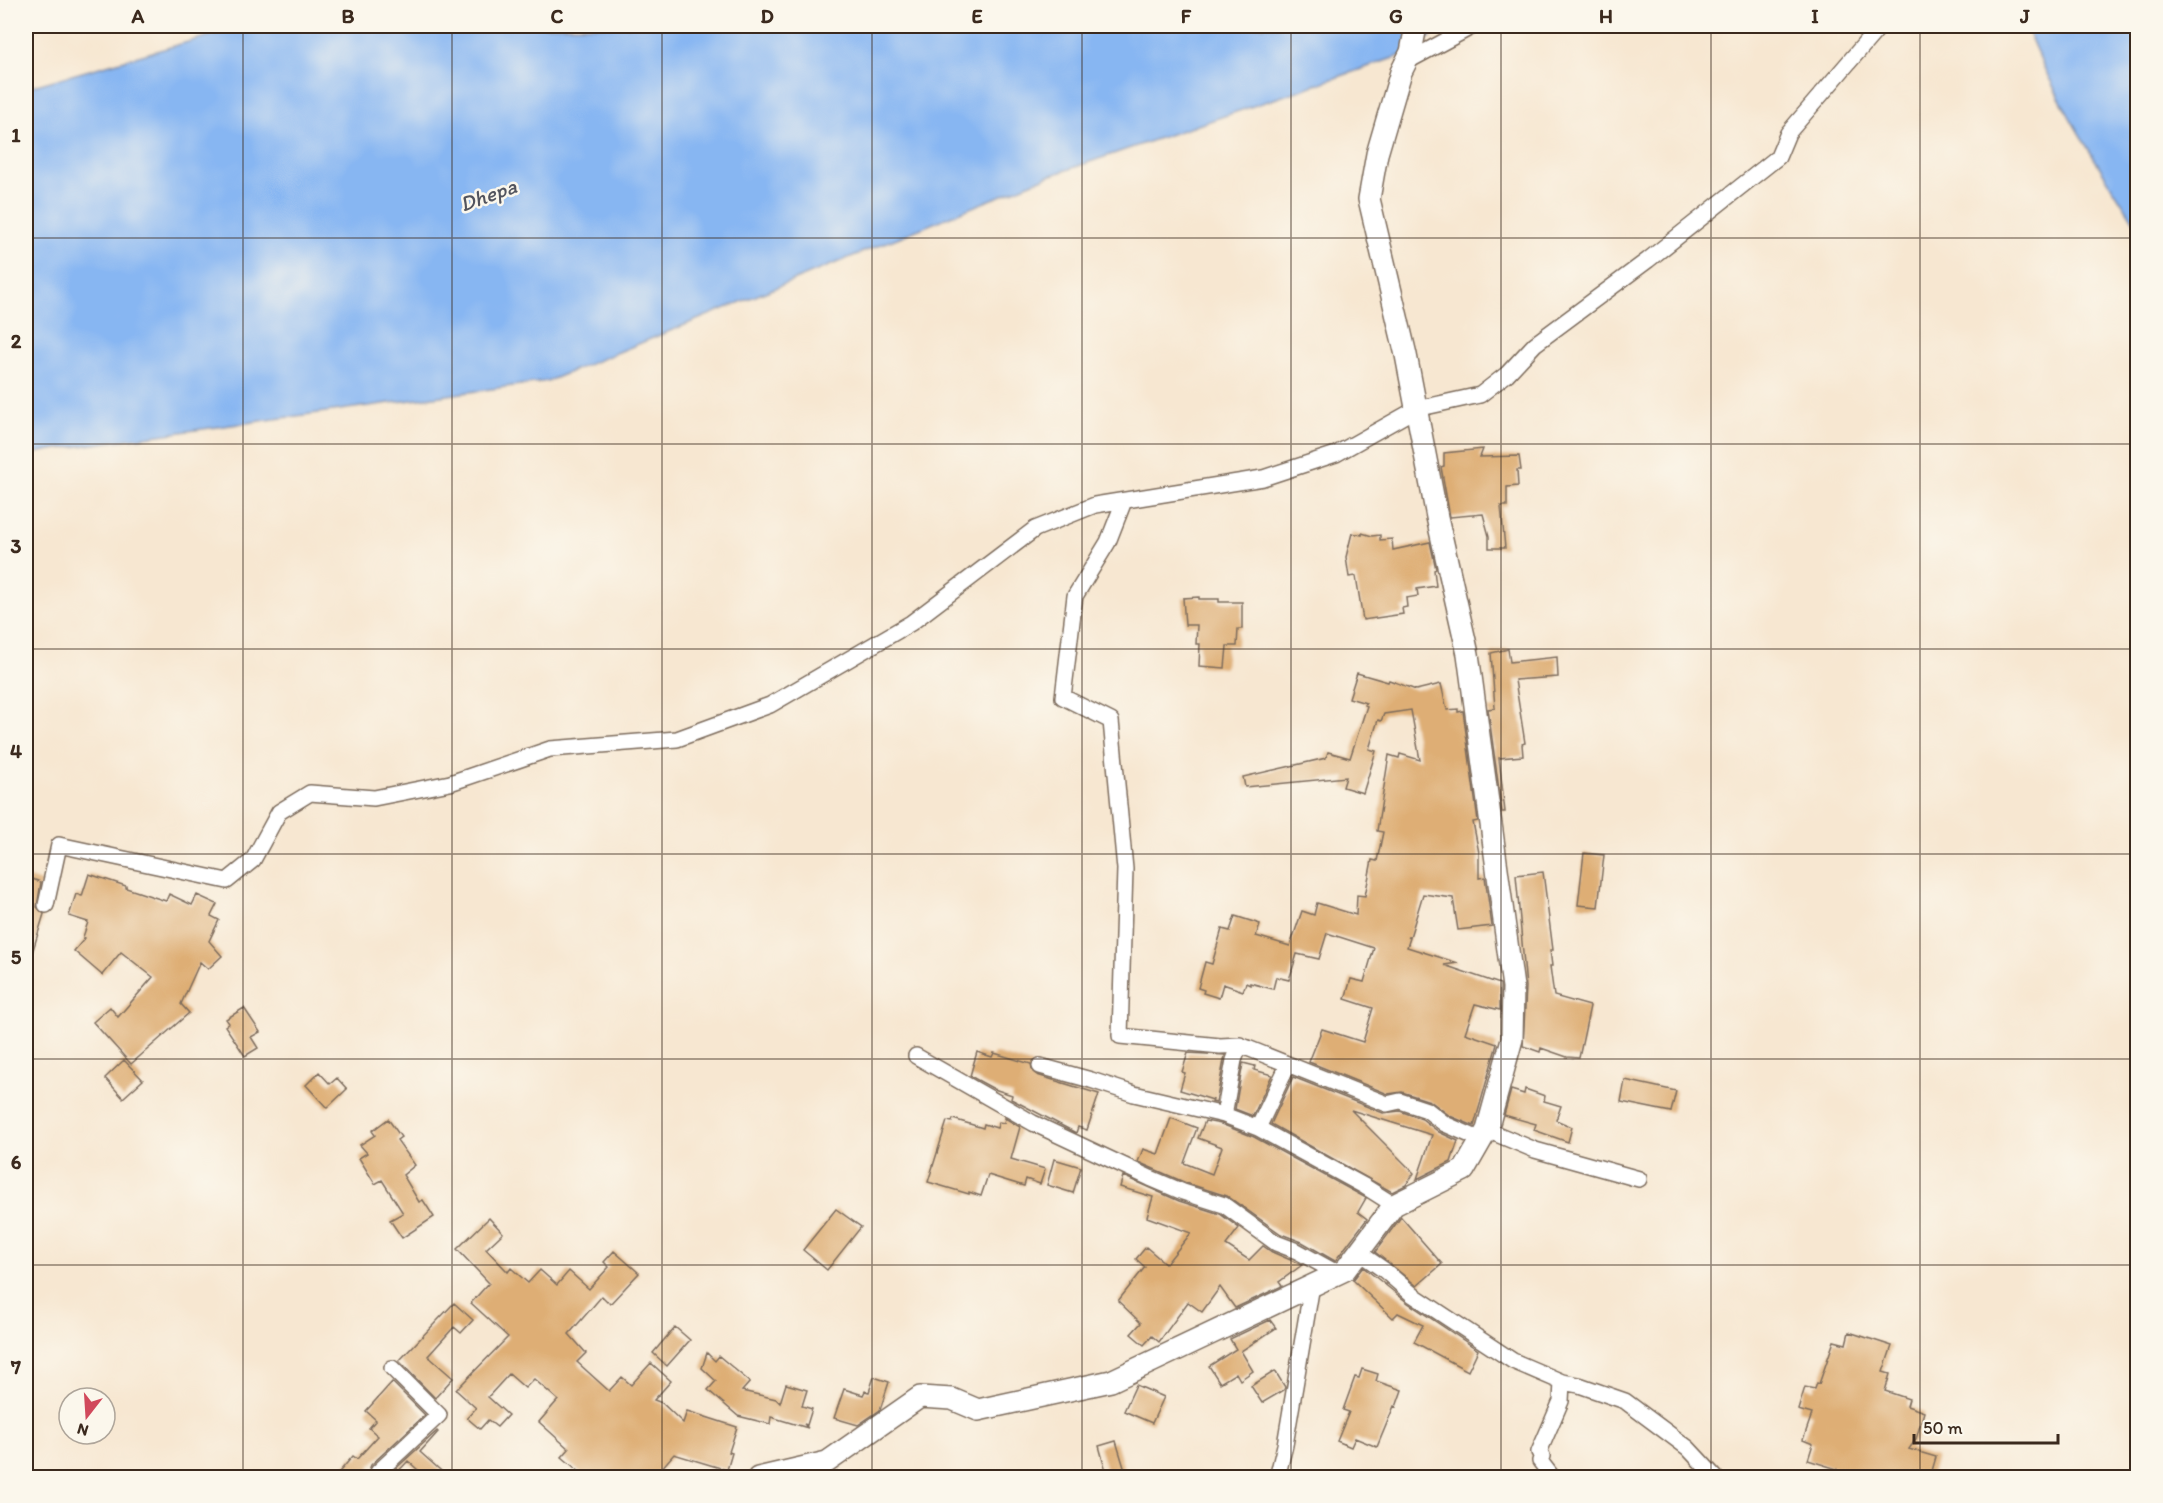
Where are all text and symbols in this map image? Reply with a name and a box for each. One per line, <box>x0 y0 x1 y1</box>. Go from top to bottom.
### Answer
text: A <box>131 4 145 28</box>
text: B <box>342 4 355 28</box>
text: C <box>551 4 564 28</box>
text: D <box>760 4 774 28</box>
text: E <box>971 4 983 28</box>
text: F <box>1181 4 1192 28</box>
text: G <box>1389 4 1403 28</box>
text: H <box>1599 4 1613 28</box>
text: I <box>1811 4 1819 28</box>
text: J <box>2019 4 2030 28</box>
text: 1 <box>11 123 21 147</box>
water label: Dhepa <box>456 172 521 218</box>
text: 2 <box>11 329 22 353</box>
text: 3 <box>11 534 22 558</box>
text: 4 <box>10 739 22 763</box>
text: 5 <box>11 945 22 969</box>
text: 6 <box>11 1150 22 1174</box>
text: 7 <box>10 1355 21 1379</box>
north arrow <box>57 1386 117 1446</box>
scale bar <box>1914 1407 2058 1445</box>
text: 50 m <box>1923 1417 1963 1439</box>
text: N <box>75 1419 91 1441</box>

